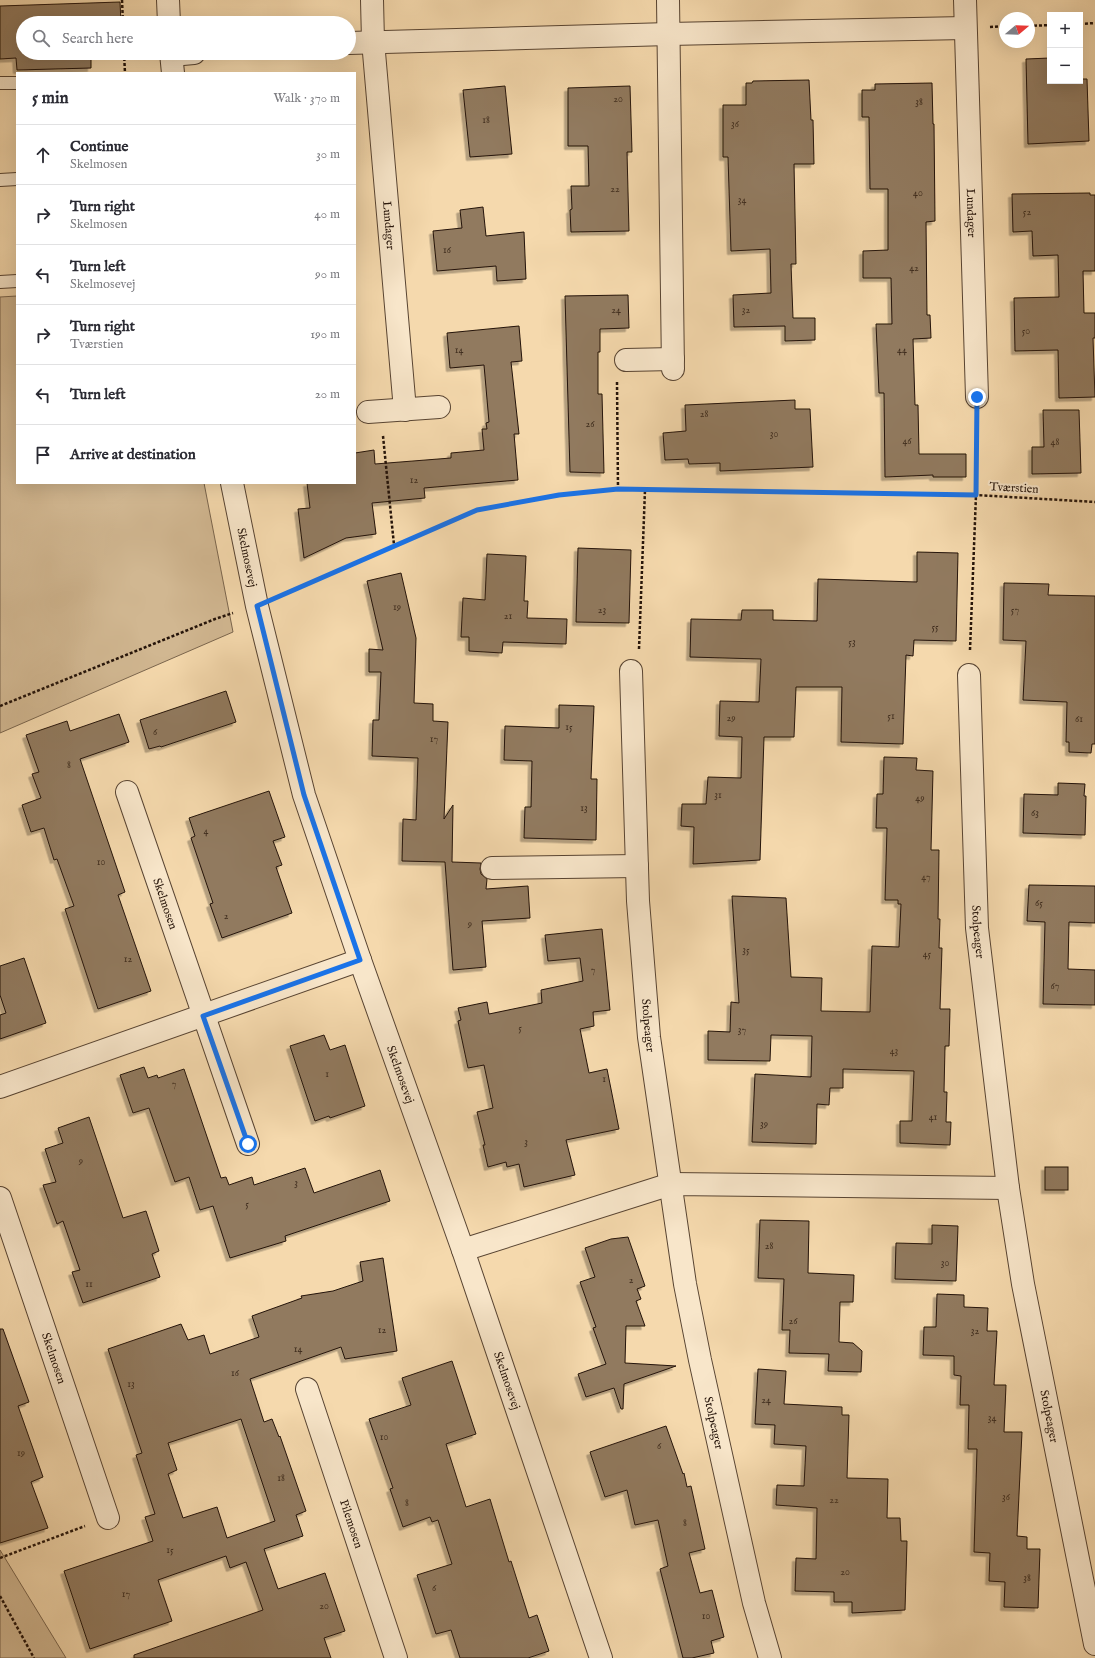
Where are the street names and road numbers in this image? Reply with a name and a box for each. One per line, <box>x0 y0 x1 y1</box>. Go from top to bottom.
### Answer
street label: Lundager <box>963 188 980 238</box>
street label: Lundager <box>379 200 399 251</box>
street label: Tværstien <box>989 479 1040 497</box>
street label: Skelmosevej <box>234 526 261 589</box>
street label: Skelmosen <box>150 876 181 932</box>
street label: Stolpeager <box>968 905 988 960</box>
street label: Stolpeager <box>638 998 659 1054</box>
street label: Skelmosevej <box>383 1044 418 1106</box>
street label: Skelmosen <box>38 1331 70 1386</box>
street label: Skelmosevej <box>490 1349 524 1412</box>
street label: Stolpeager <box>1037 1388 1062 1445</box>
street label: Stolpeager <box>701 1395 727 1451</box>
street label: Pilemosen <box>337 1497 367 1551</box>

